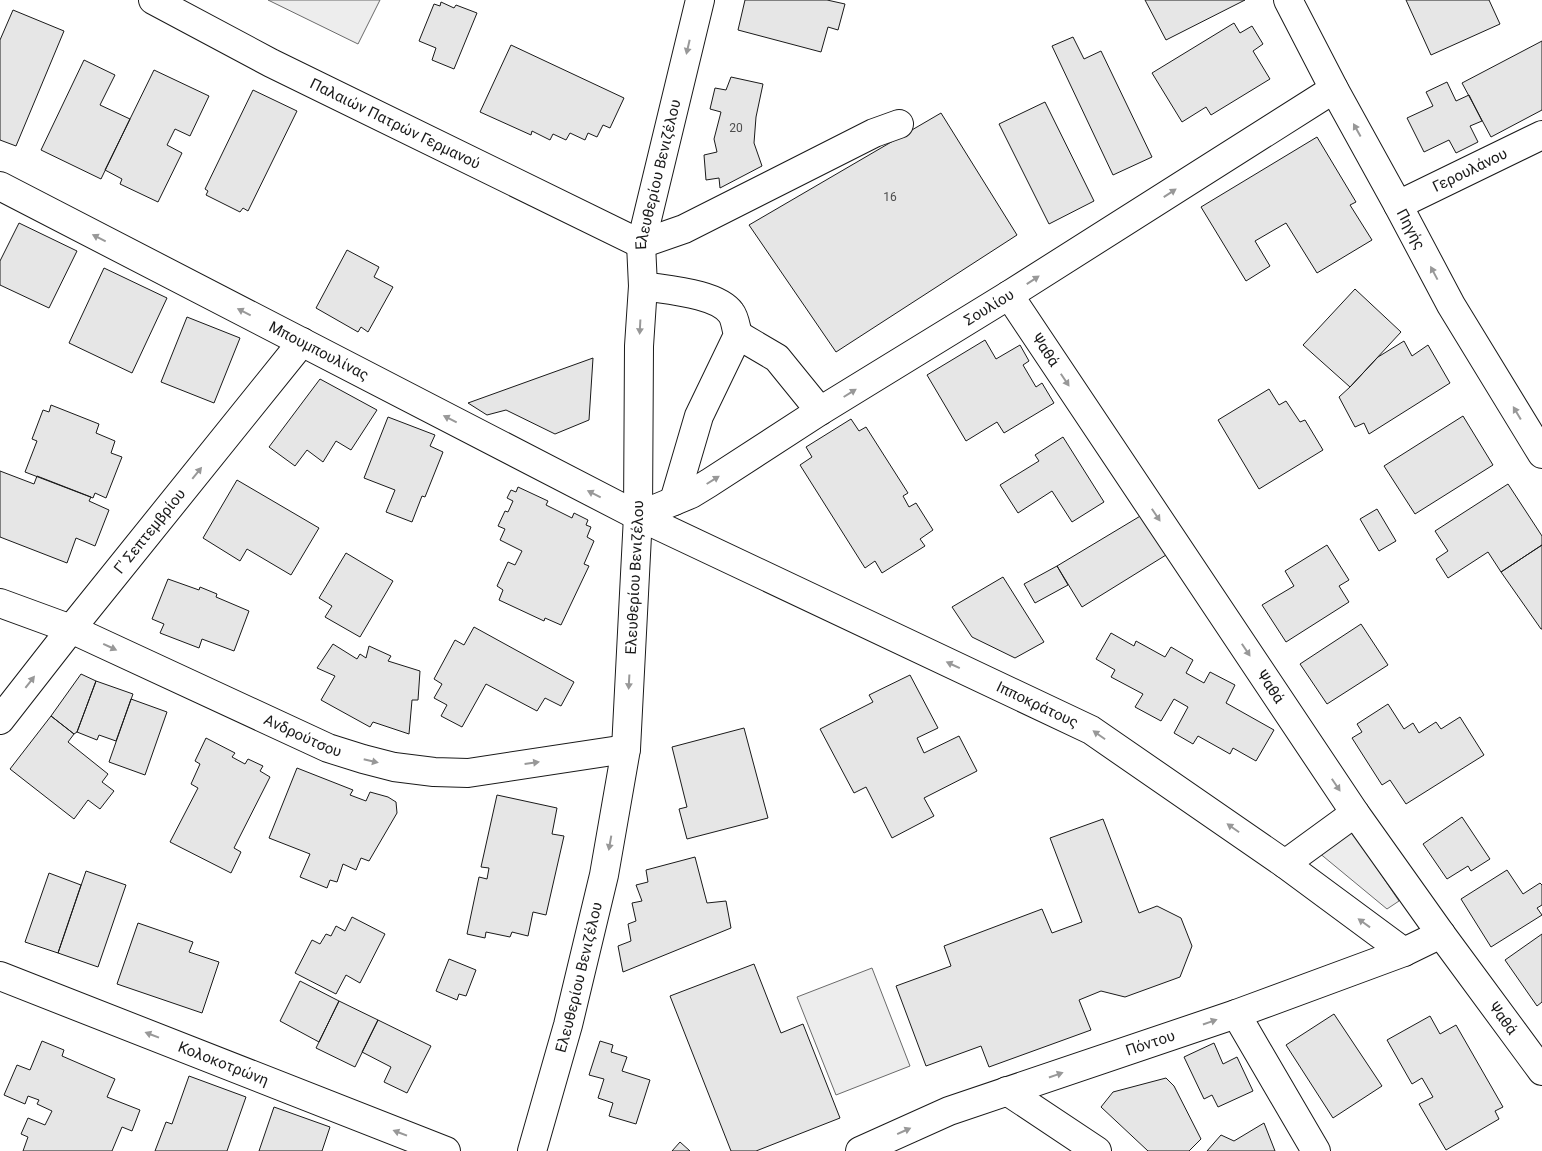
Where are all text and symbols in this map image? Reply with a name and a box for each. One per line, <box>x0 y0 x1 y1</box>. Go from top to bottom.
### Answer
one-way arrow <box>684 40 692 55</box>
street label: Παλαιών Πατρών Γερμανού <box>307 74 483 173</box>
street label: Ελευθερίου Βενιζέλου <box>632 98 685 250</box>
house number: 20 <box>729 121 743 135</box>
one-way arrow <box>1352 123 1361 137</box>
street label: Γερουλάνου <box>1430 144 1510 196</box>
one-way arrow <box>1163 188 1177 197</box>
house number: 16 <box>883 190 897 204</box>
street label: Πηγής <box>1393 206 1429 253</box>
one-way arrow <box>92 234 107 242</box>
one-way arrow <box>1430 266 1438 280</box>
one-way arrow <box>1026 275 1040 285</box>
street label: Σουλίου <box>961 285 1017 329</box>
one-way arrow <box>236 308 251 316</box>
street label: Μπουμπουλίνας <box>266 318 372 384</box>
one-way arrow <box>636 319 644 335</box>
street label: Ψαθά <box>1028 330 1063 370</box>
one-way arrow <box>1060 373 1070 386</box>
one-way arrow <box>844 389 857 398</box>
one-way arrow <box>1512 406 1521 419</box>
one-way arrow <box>443 415 457 423</box>
one-way arrow <box>191 466 202 479</box>
one-way arrow <box>706 476 720 485</box>
street label: Γ' Σεπτεμβρίου <box>110 485 189 577</box>
one-way arrow <box>587 490 602 498</box>
street label: Ελευθερίου Βενιζέλου <box>622 500 647 655</box>
one-way arrow <box>1151 508 1160 521</box>
one-way arrow <box>103 643 117 651</box>
one-way arrow <box>1241 643 1251 656</box>
one-way arrow <box>945 661 960 669</box>
street label: Ψαθά <box>1253 667 1288 707</box>
one-way arrow <box>625 674 633 690</box>
one-way arrow <box>24 676 35 689</box>
street label: Ιπποκράτους <box>994 678 1081 732</box>
street label: Ανδρούτσου <box>261 711 344 761</box>
one-way arrow <box>1092 730 1106 740</box>
one-way arrow <box>363 757 378 765</box>
one-way arrow <box>524 759 540 767</box>
one-way arrow <box>1332 778 1341 791</box>
one-way arrow <box>1226 823 1239 833</box>
one-way arrow <box>605 835 613 851</box>
street label: Ελευθερίου Βενιζέλου <box>552 900 606 1055</box>
one-way arrow <box>1358 918 1371 928</box>
street label: Ψαθά <box>1485 998 1521 1038</box>
one-way arrow <box>1203 1018 1218 1026</box>
street label: Πόντου <box>1123 1026 1177 1060</box>
one-way arrow <box>144 1031 159 1039</box>
street label: Κολοκοτρώνη <box>175 1038 271 1090</box>
one-way arrow <box>1049 1070 1064 1078</box>
one-way arrow <box>897 1127 911 1135</box>
one-way arrow <box>393 1129 408 1136</box>

